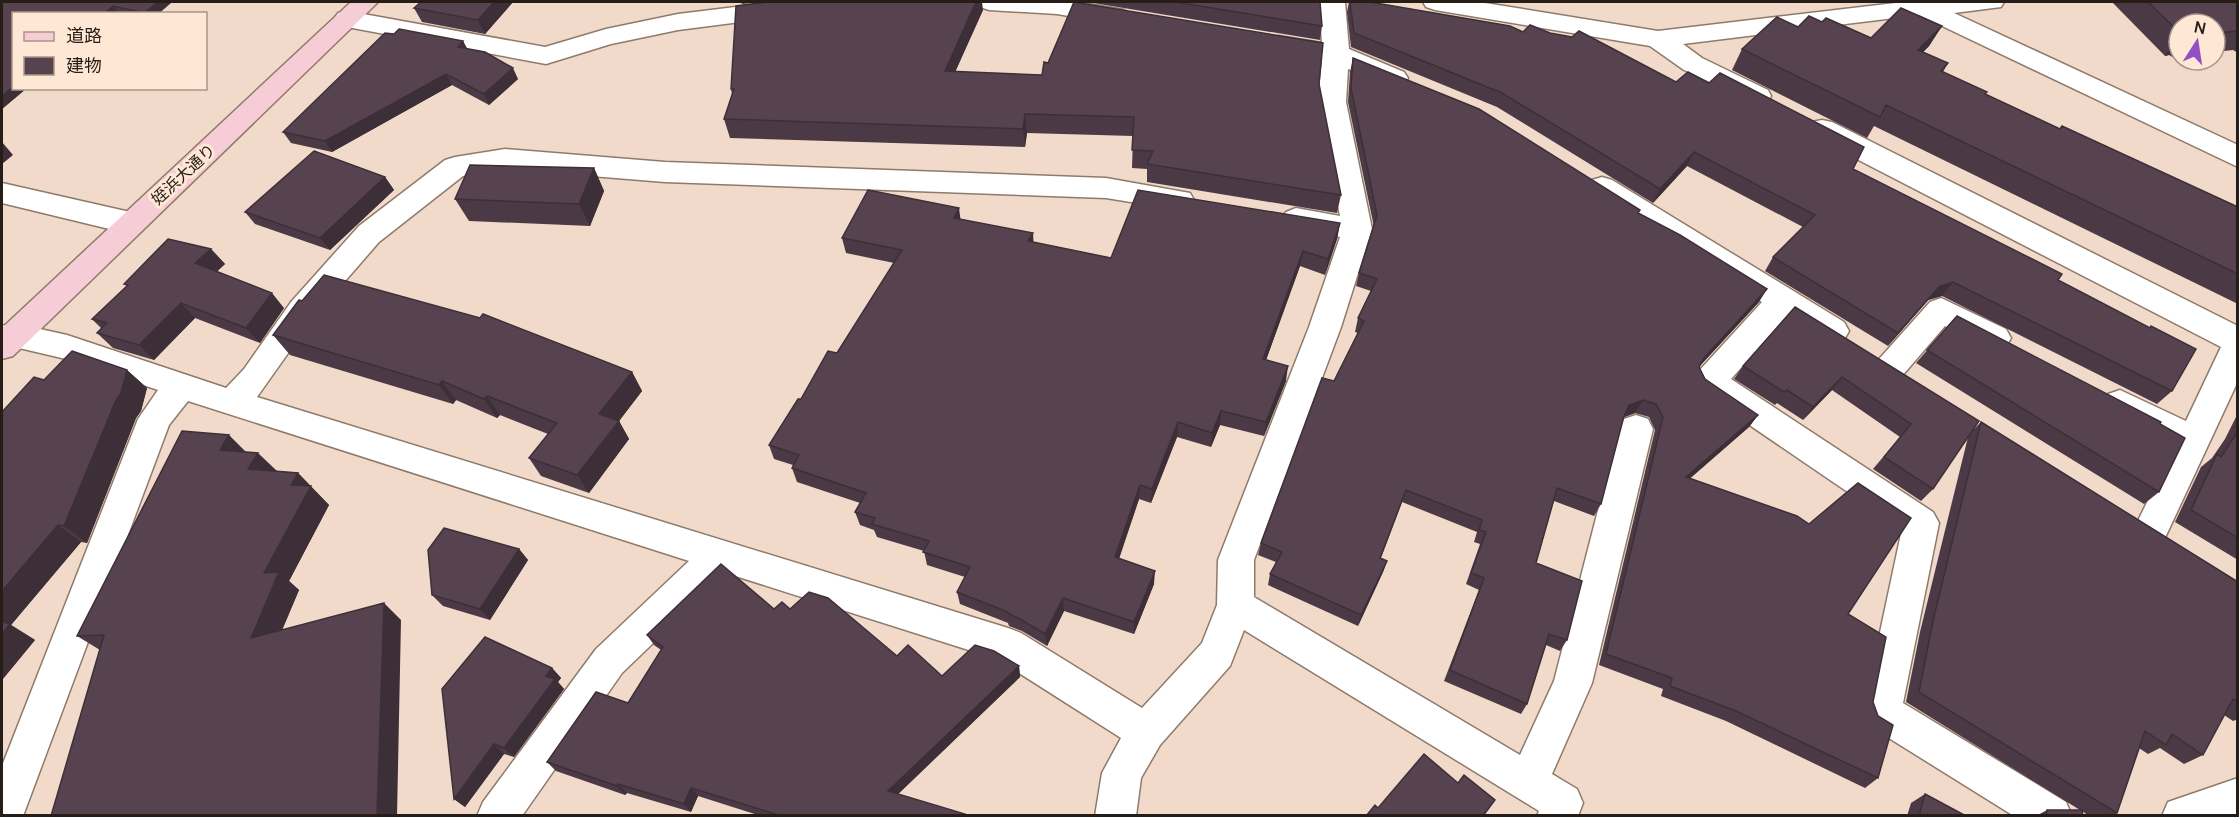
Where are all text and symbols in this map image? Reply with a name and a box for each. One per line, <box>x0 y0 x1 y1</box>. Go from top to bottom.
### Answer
legend <box>12 12 207 90</box>
north arrow <box>2167 12 2227 72</box>
text: N <box>2192 15 2208 39</box>
text: 道路 <box>66 23 102 47</box>
text: 建物 <box>66 53 102 77</box>
street label: 姪浜大通り <box>146 139 220 209</box>

